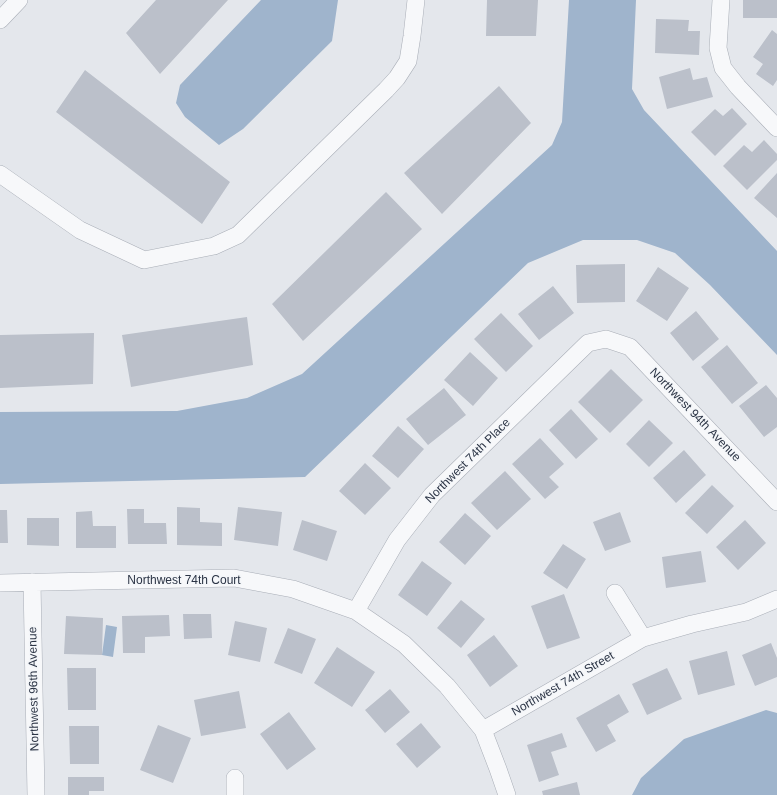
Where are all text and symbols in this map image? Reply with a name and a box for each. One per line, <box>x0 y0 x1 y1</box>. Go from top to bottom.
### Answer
street label: Northwest 94th Avenue <box>647 365 743 465</box>
street label: Northwest 74th Place <box>423 416 513 506</box>
street label: Northwest 74th Court <box>127 574 241 588</box>
street label: Northwest 96th Avenue <box>26 627 42 751</box>
street label: Northwest 74th Street <box>509 649 617 719</box>

